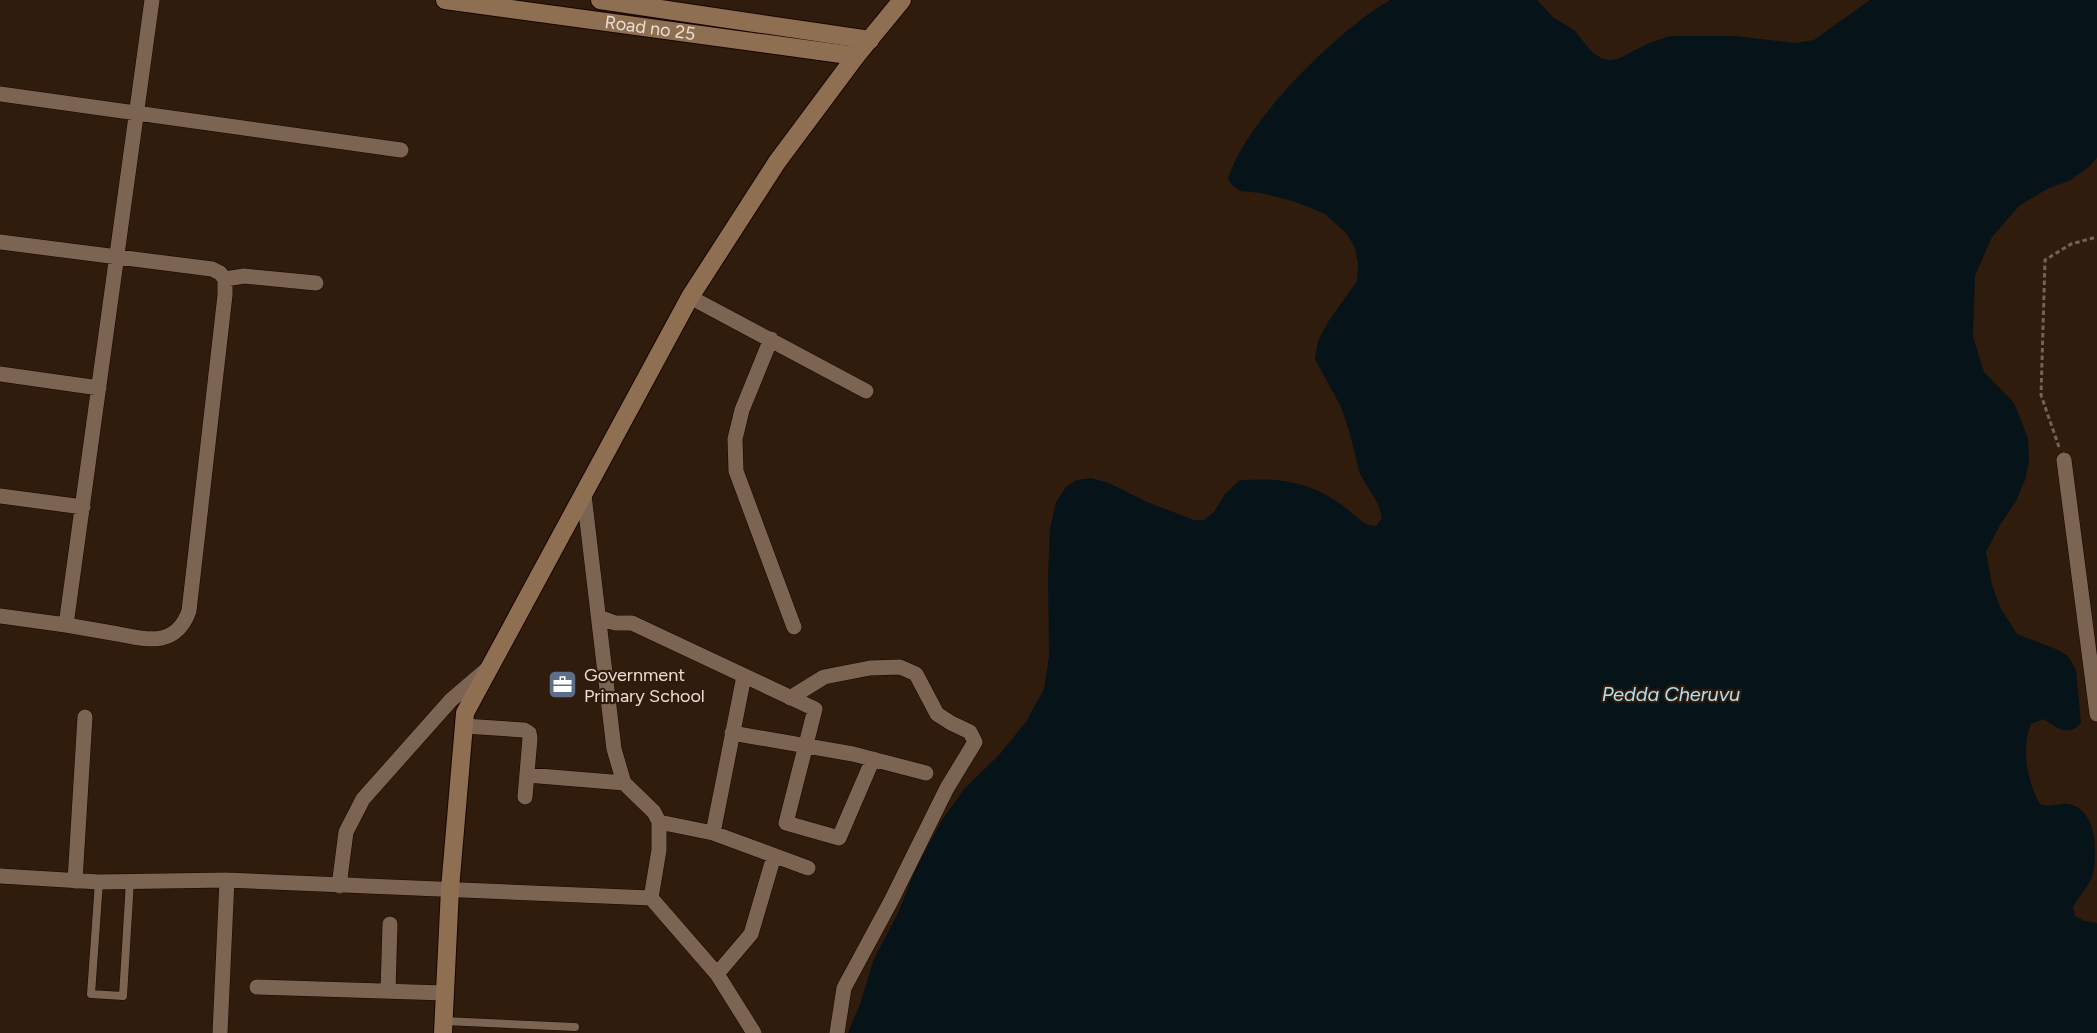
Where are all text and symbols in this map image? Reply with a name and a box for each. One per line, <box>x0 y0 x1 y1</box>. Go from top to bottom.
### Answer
street label: Road no 25 <box>603 11 697 45</box>
place label: Government Primary School <box>584 664 705 707</box>
office icon: Government Primary School <box>547 669 579 701</box>
water label: Pedda Cheruvu <box>1602 682 1740 706</box>

